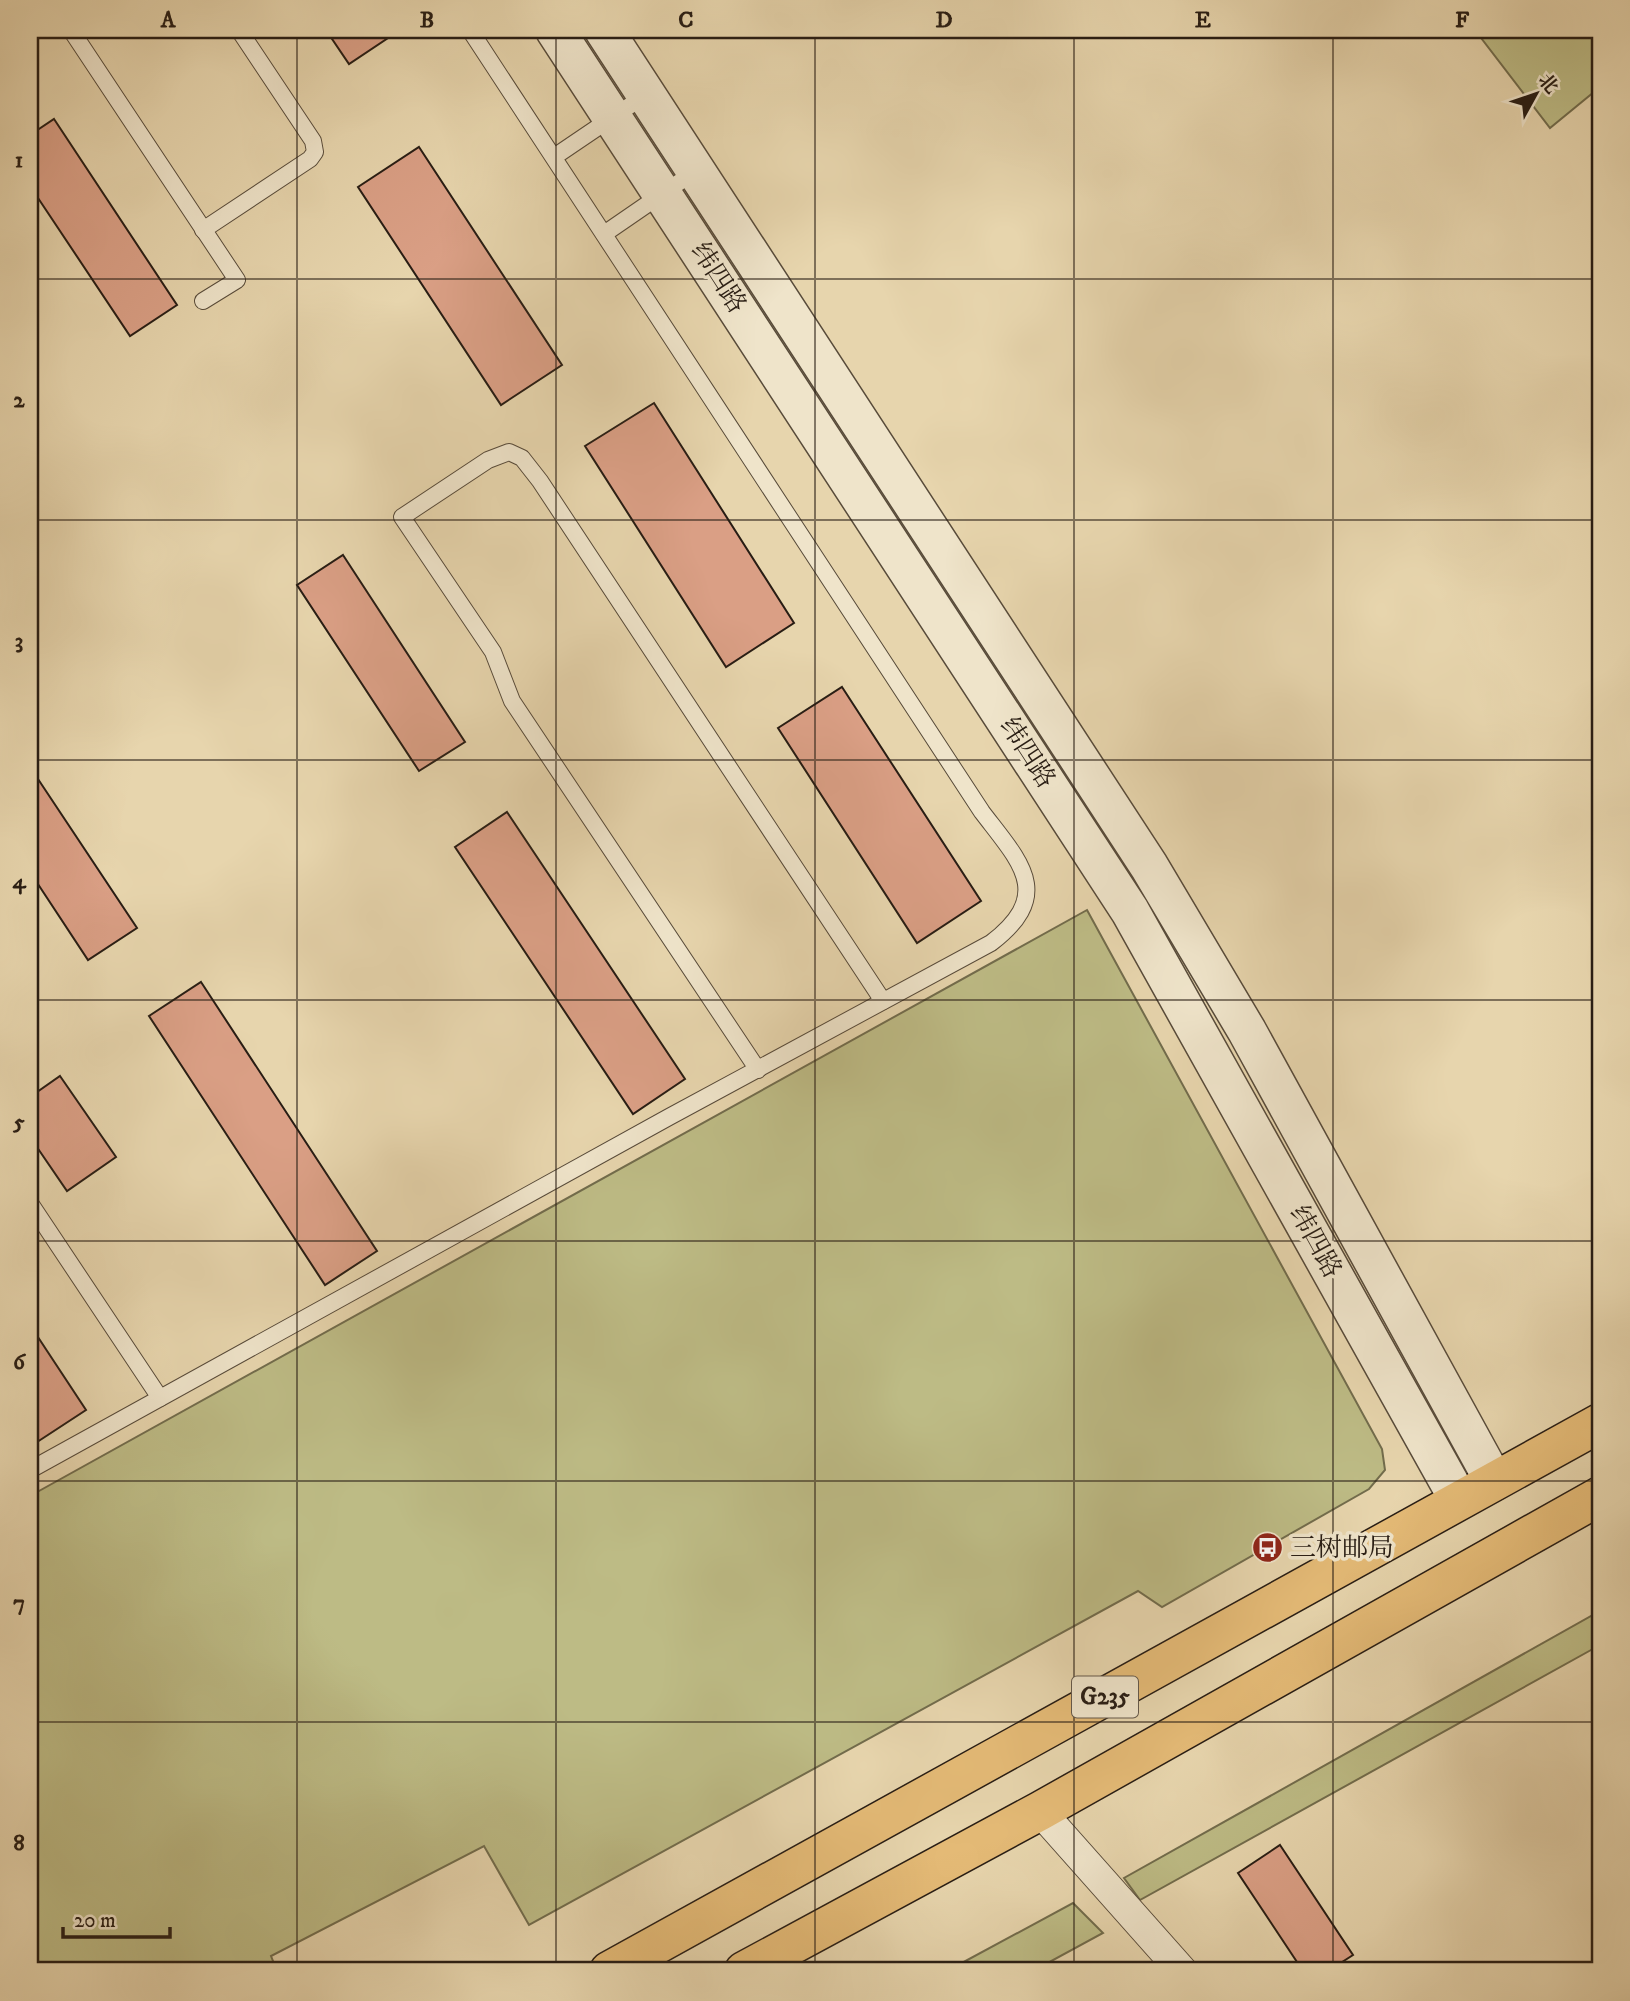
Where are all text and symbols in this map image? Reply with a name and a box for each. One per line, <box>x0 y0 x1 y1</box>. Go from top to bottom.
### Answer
text: A <box>160 6 177 35</box>
text: B <box>420 6 434 35</box>
text: C <box>678 6 694 35</box>
text: D <box>935 6 953 35</box>
text: E <box>1195 6 1211 35</box>
text: F <box>1455 6 1470 35</box>
north arrow <box>1500 60 1570 130</box>
text: 北 <box>1533 69 1563 99</box>
text: 1 <box>15 146 23 175</box>
street label: 纬四路 <box>683 236 753 320</box>
text: 2 <box>13 386 25 415</box>
text: 3 <box>15 627 23 656</box>
street label: 纬四路 <box>992 711 1062 795</box>
text: 4 <box>12 867 27 896</box>
text: 5 <box>12 1108 25 1137</box>
street label: 纬四路 <box>1282 1200 1348 1284</box>
text: 6 <box>13 1348 27 1377</box>
bus stop icon: 三树邮局 <box>1250 1531 1284 1565</box>
place label: 三树邮局 <box>1290 1532 1394 1565</box>
text: 7 <box>13 1589 25 1618</box>
road number: G235 <box>1072 1676 1138 1717</box>
text: 8 <box>13 1829 25 1858</box>
scale bar <box>63 1896 170 1940</box>
text: 20 m <box>74 1908 116 1934</box>

